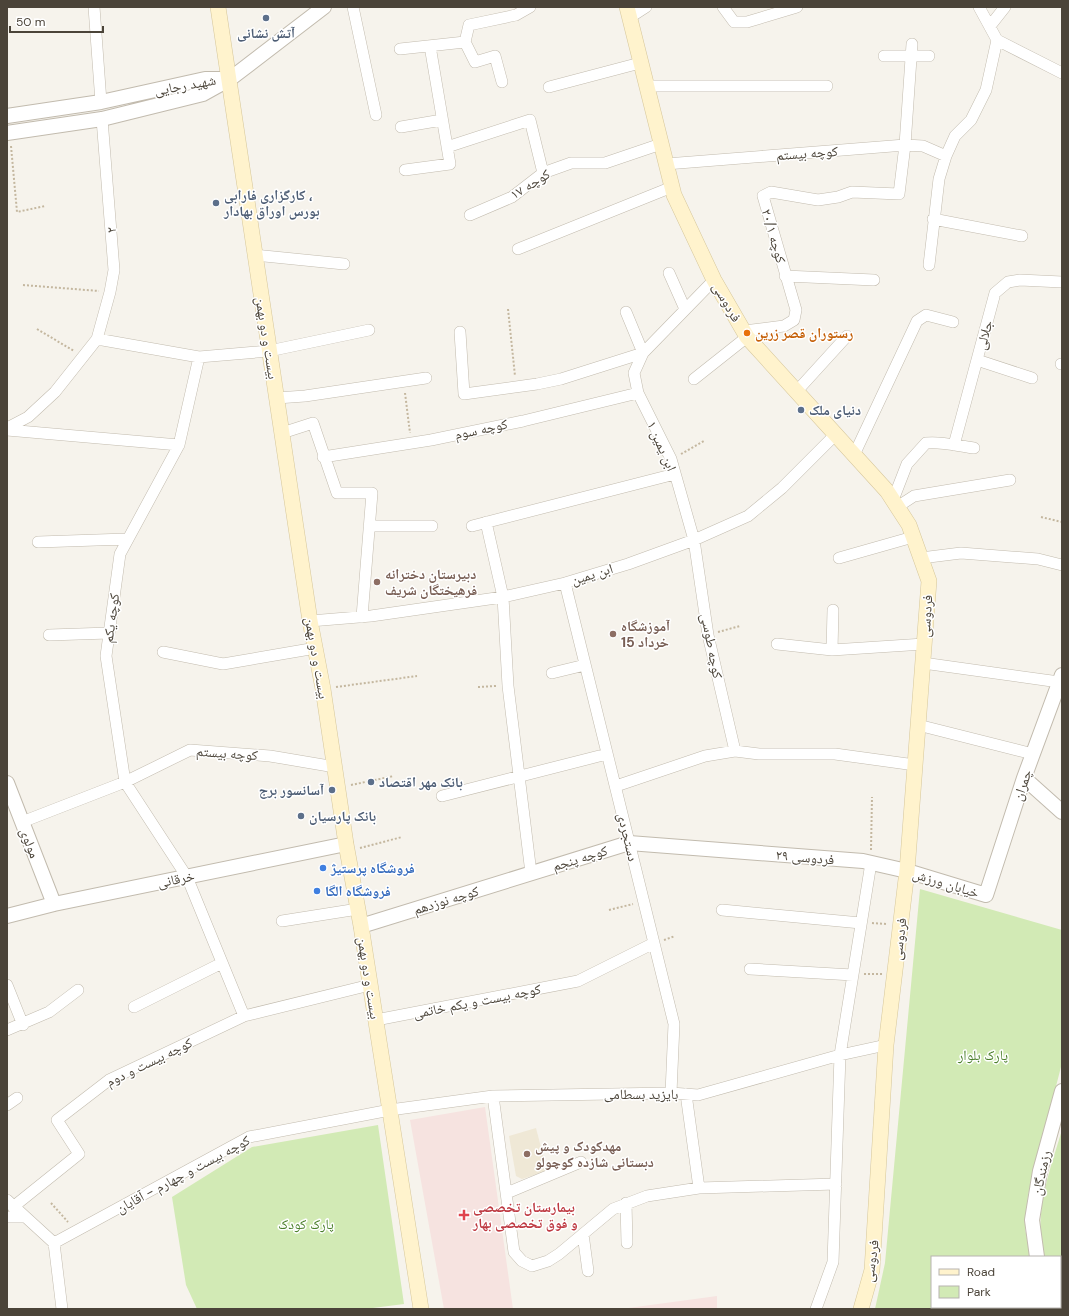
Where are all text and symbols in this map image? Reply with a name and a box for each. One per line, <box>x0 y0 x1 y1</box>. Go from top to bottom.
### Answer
scale bar <box>10 8 103 34</box>
marker: آتش نشانی <box>261 13 271 23</box>
text: 50 m <box>16 14 45 30</box>
place label: آتش نشانی <box>237 24 295 42</box>
street label: شهید رجایی <box>153 71 217 99</box>
street label: کوچه بیستم <box>775 142 839 165</box>
street label: ۱۷ کوچه <box>507 165 554 203</box>
place label: کارگزاری فارابی ، بورس اوراق بهادار <box>223 186 320 220</box>
marker: کارگزاری فارابی ، بورس اوراق بهادار <box>211 198 221 208</box>
street label: کوچه ۲۰/۱ <box>758 207 790 265</box>
street label: ۲ <box>102 226 120 234</box>
street label: فردوسی <box>709 279 746 325</box>
street label: بیست و دو بهمن <box>252 296 282 380</box>
street label: جلالی <box>971 318 997 352</box>
place label: رستوران قصر زرین <box>755 324 853 342</box>
marker: رستوران قصر زرین <box>742 328 752 338</box>
place label: دنیای ملک <box>809 401 861 419</box>
marker: دنیای ملک <box>796 405 806 415</box>
street label: کوچه سوم <box>453 415 510 444</box>
street label: ابن یمین ۱ <box>643 418 681 474</box>
street label: ابن یمین <box>569 559 615 589</box>
place label: دبیرستان دخترانه فرهیختگان شریف <box>385 565 477 599</box>
marker: دبیرستان دخترانه فرهیختگان شریف <box>372 577 382 587</box>
street label: کوچه یکم <box>99 592 124 644</box>
street label: فردوسی <box>916 594 936 638</box>
street label: کوچه طوسی <box>697 612 727 680</box>
street label: بیست و دو بهمن <box>301 616 333 700</box>
place label: آموزشگاه 15 خرداد <box>621 617 670 651</box>
marker: آموزشگاه 15 خرداد <box>608 629 618 639</box>
street label: کوچه بیستم <box>195 742 259 765</box>
street label: چمران <box>1008 767 1036 803</box>
place label: بانک مهر اقتصاد <box>379 773 463 791</box>
marker: بانک مهر اقتصاد <box>366 777 376 787</box>
place label: آسانسور برج <box>259 781 324 799</box>
marker: آسانسور برج <box>327 785 337 795</box>
place label: بانک پارسیان <box>309 807 376 825</box>
marker: بانک پارسیان <box>296 811 306 821</box>
street label: دستجردی <box>614 811 642 863</box>
street label: مولوی <box>16 825 44 861</box>
street label: کوچه پنجم <box>550 841 610 876</box>
street label: فردوسی ۲۹ <box>775 845 835 869</box>
place label: فروشگاه پرستيژ <box>330 859 415 877</box>
marker: فروشگاه پرستيژ <box>318 863 328 873</box>
street label: خیابان ورزش <box>911 864 981 902</box>
street label: خرقانی <box>156 867 196 891</box>
street label: کوچه نوزدهم <box>411 881 481 919</box>
place label: فروشگاه الگا <box>325 882 391 900</box>
marker: فروشگاه الگا <box>312 886 322 896</box>
street label: فردوسی <box>887 917 911 961</box>
street label: بیست و دو بهمن <box>354 936 384 1020</box>
street label: کوچه بیست و یکم خاتمی <box>412 980 543 1023</box>
street label: کوچه بیست و دوم <box>103 1033 196 1092</box>
park label: پارک بلوار <box>957 1046 1008 1064</box>
street label: بایزید بسطامی <box>604 1085 678 1103</box>
street label: کوچه بیست و چهارم - آقایان <box>113 1131 254 1218</box>
place label: مهدکودک و پیش دبستانی شازده کوچولو <box>535 1137 654 1171</box>
marker: مهدکودک و پیش دبستانی شازده کوچولو <box>522 1149 532 1159</box>
street label: رزمندگان <box>1027 1149 1055 1197</box>
place label: بیمارستان تخصصی و فوق تخصصی بهار <box>472 1198 578 1232</box>
marker: بیمارستان تخصصی و فوق تخصصی بهار <box>458 1209 470 1221</box>
park label: پارک کودک <box>278 1215 334 1233</box>
street label: فردوسی <box>859 1238 883 1283</box>
legend <box>931 1256 1061 1308</box>
text: Road <box>967 1264 995 1280</box>
text: Park <box>967 1284 991 1300</box>

